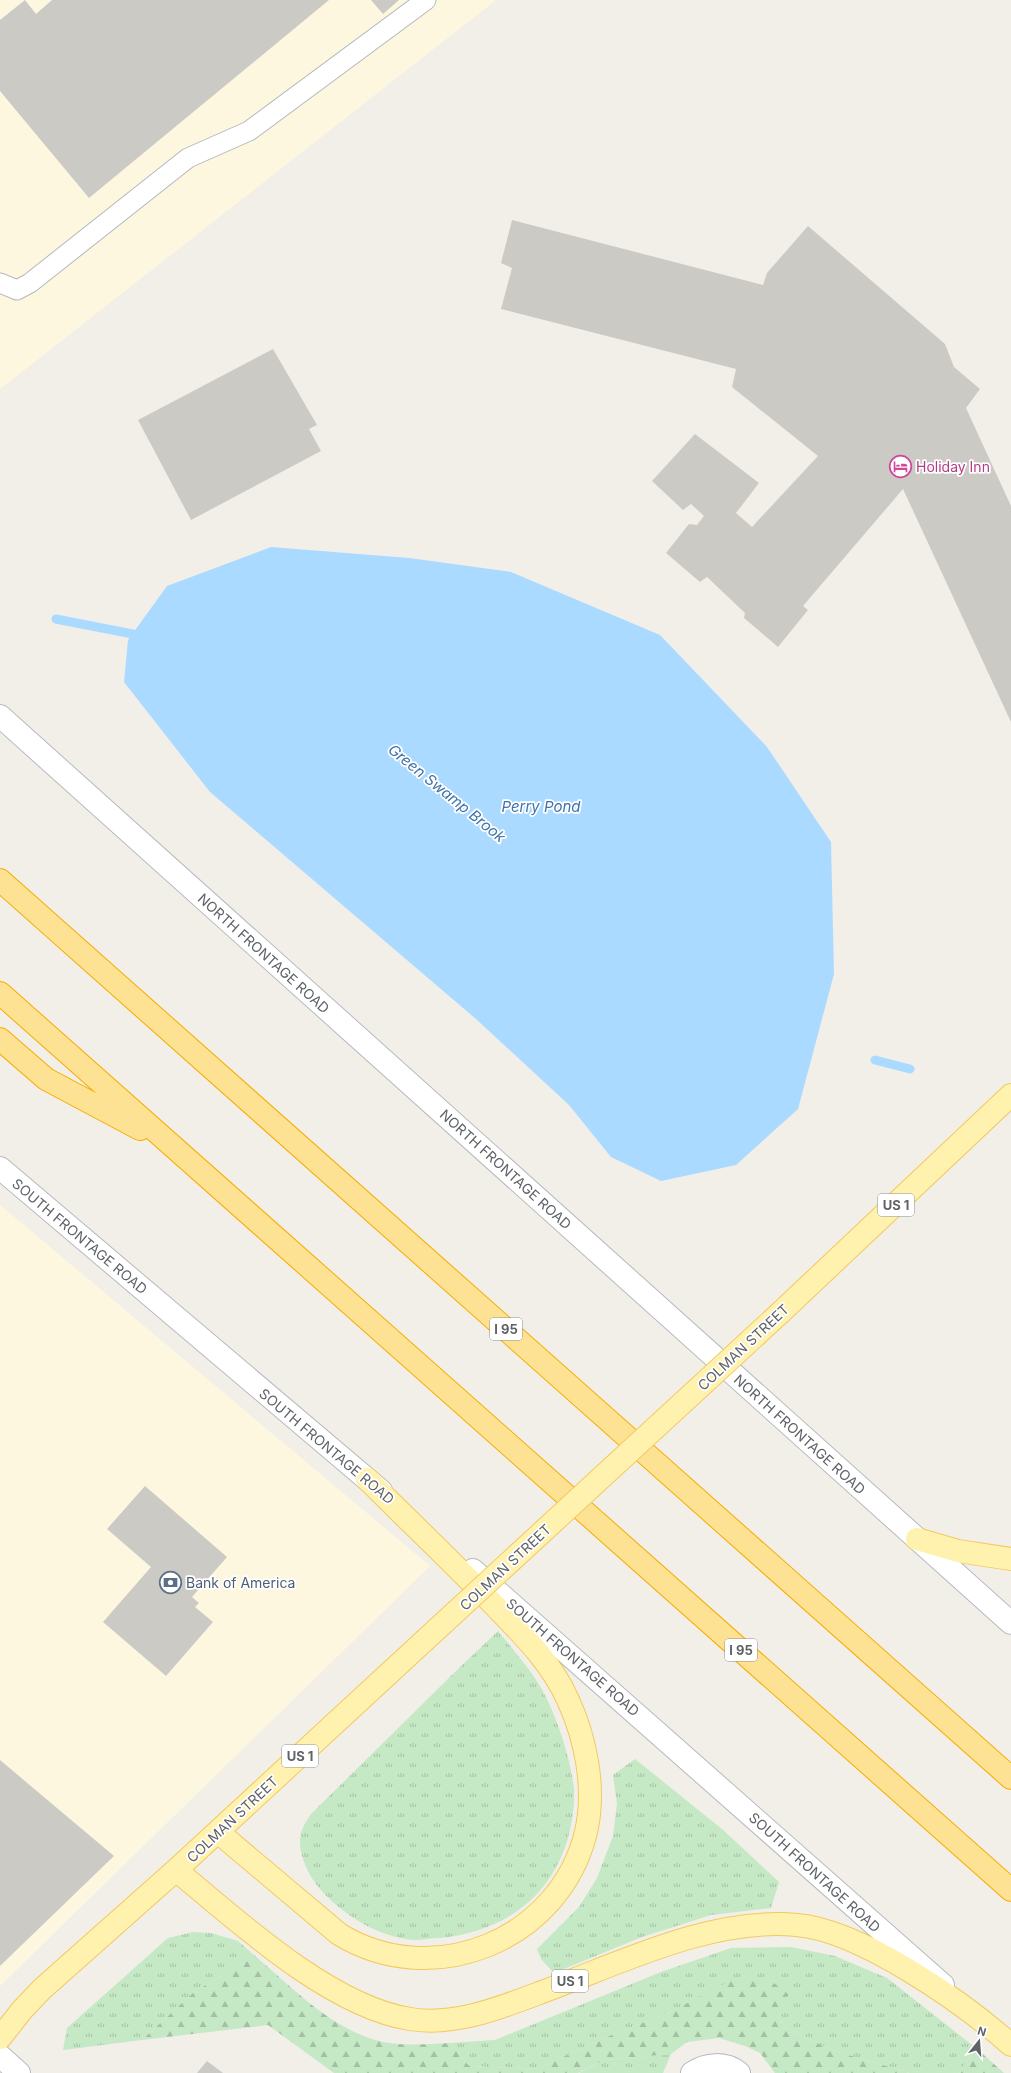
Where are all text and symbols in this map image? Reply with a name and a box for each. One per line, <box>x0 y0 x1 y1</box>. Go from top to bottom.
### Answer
hotel icon: Holiday Inn <box>887 453 913 479</box>
place label: Holiday Inn <box>916 458 990 475</box>
water label: Green Swamp Brook <box>384 740 510 847</box>
water label: Perry Pond <box>501 797 581 816</box>
street label: NORTH FRONTAGE ROAD <box>195 889 333 1017</box>
street label: NORTH FRONTAGE ROAD <box>437 1105 575 1233</box>
street label: SOUTH FRONTAGE ROAD <box>9 1175 151 1297</box>
road number: US 1 <box>878 1194 914 1216</box>
street label: COLMAN STREET <box>694 1300 792 1394</box>
road number: I 95 <box>490 1318 522 1340</box>
street label: NORTH FRONTAGE ROAD <box>731 1370 869 1498</box>
street label: SOUTH FRONTAGE ROAD <box>256 1385 398 1507</box>
street label: COLMAN STREET <box>456 1520 554 1614</box>
bank icon: Bank of America <box>158 1569 184 1595</box>
place label: Bank of America <box>186 1574 295 1591</box>
street label: SOUTH FRONTAGE ROAD <box>503 1595 643 1719</box>
road number: I 95 <box>725 1639 757 1661</box>
road number: US 1 <box>282 1745 318 1767</box>
street label: COLMAN STREET <box>183 1772 281 1866</box>
street label: SOUTH FRONTAGE ROAD <box>746 1809 884 1935</box>
road number: US 1 <box>552 1970 588 1992</box>
north arrow <box>959 2021 999 2061</box>
text: N <box>976 2024 988 2039</box>

